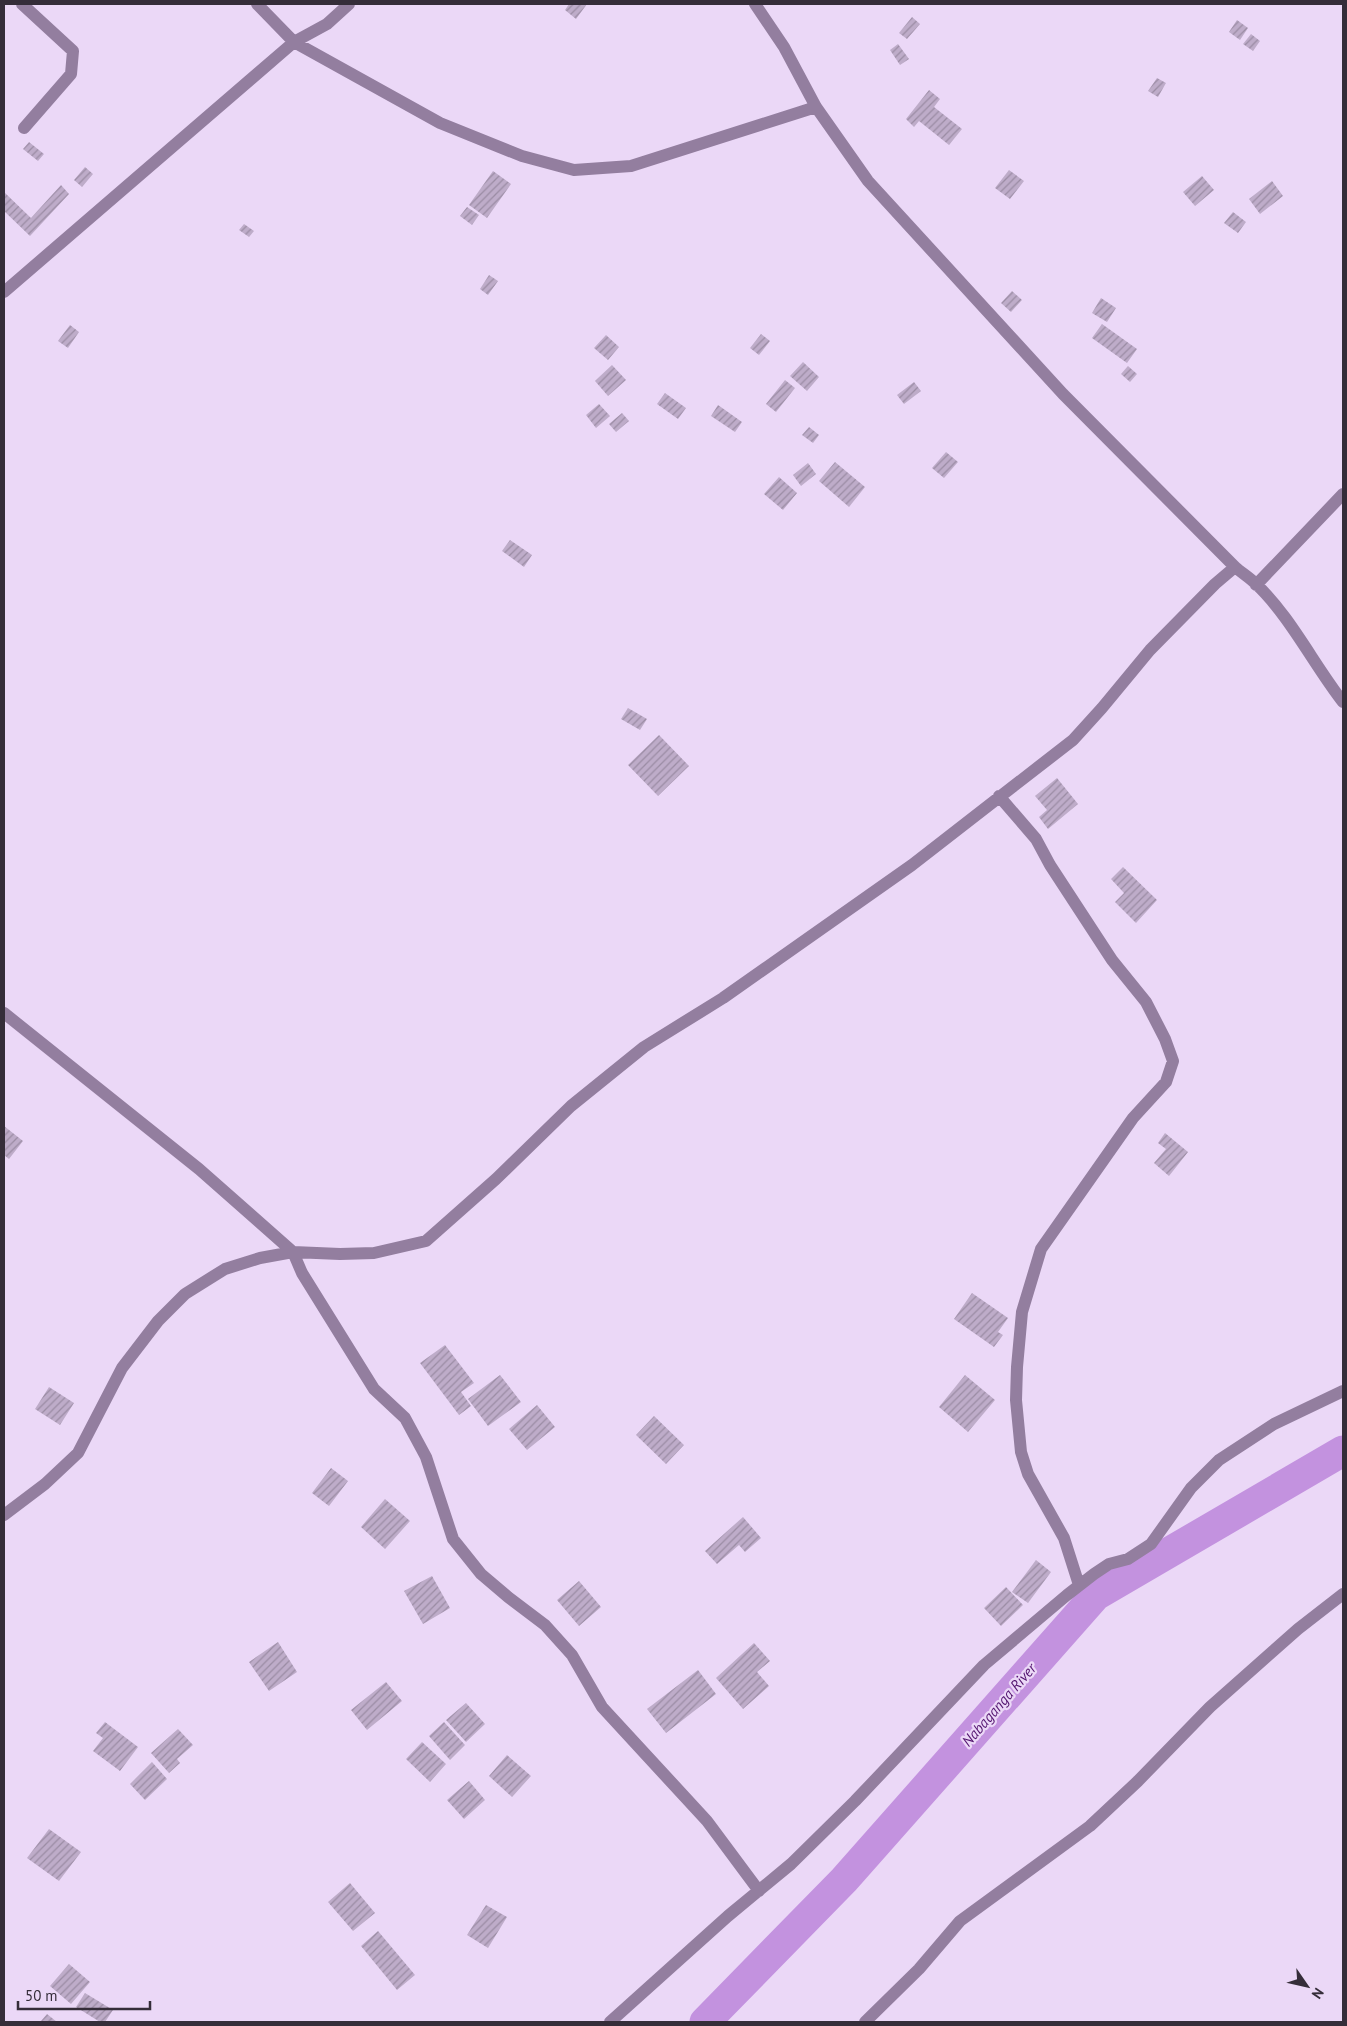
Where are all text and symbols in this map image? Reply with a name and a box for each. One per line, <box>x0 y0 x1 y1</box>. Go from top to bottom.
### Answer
water label: Nabaganga River <box>957 1658 1041 1750</box>
north arrow <box>1282 1961 1332 2011</box>
scale bar <box>18 1978 150 2010</box>
text: N <box>1308 1984 1328 2002</box>
text: 50 m <box>25 1986 58 2005</box>

